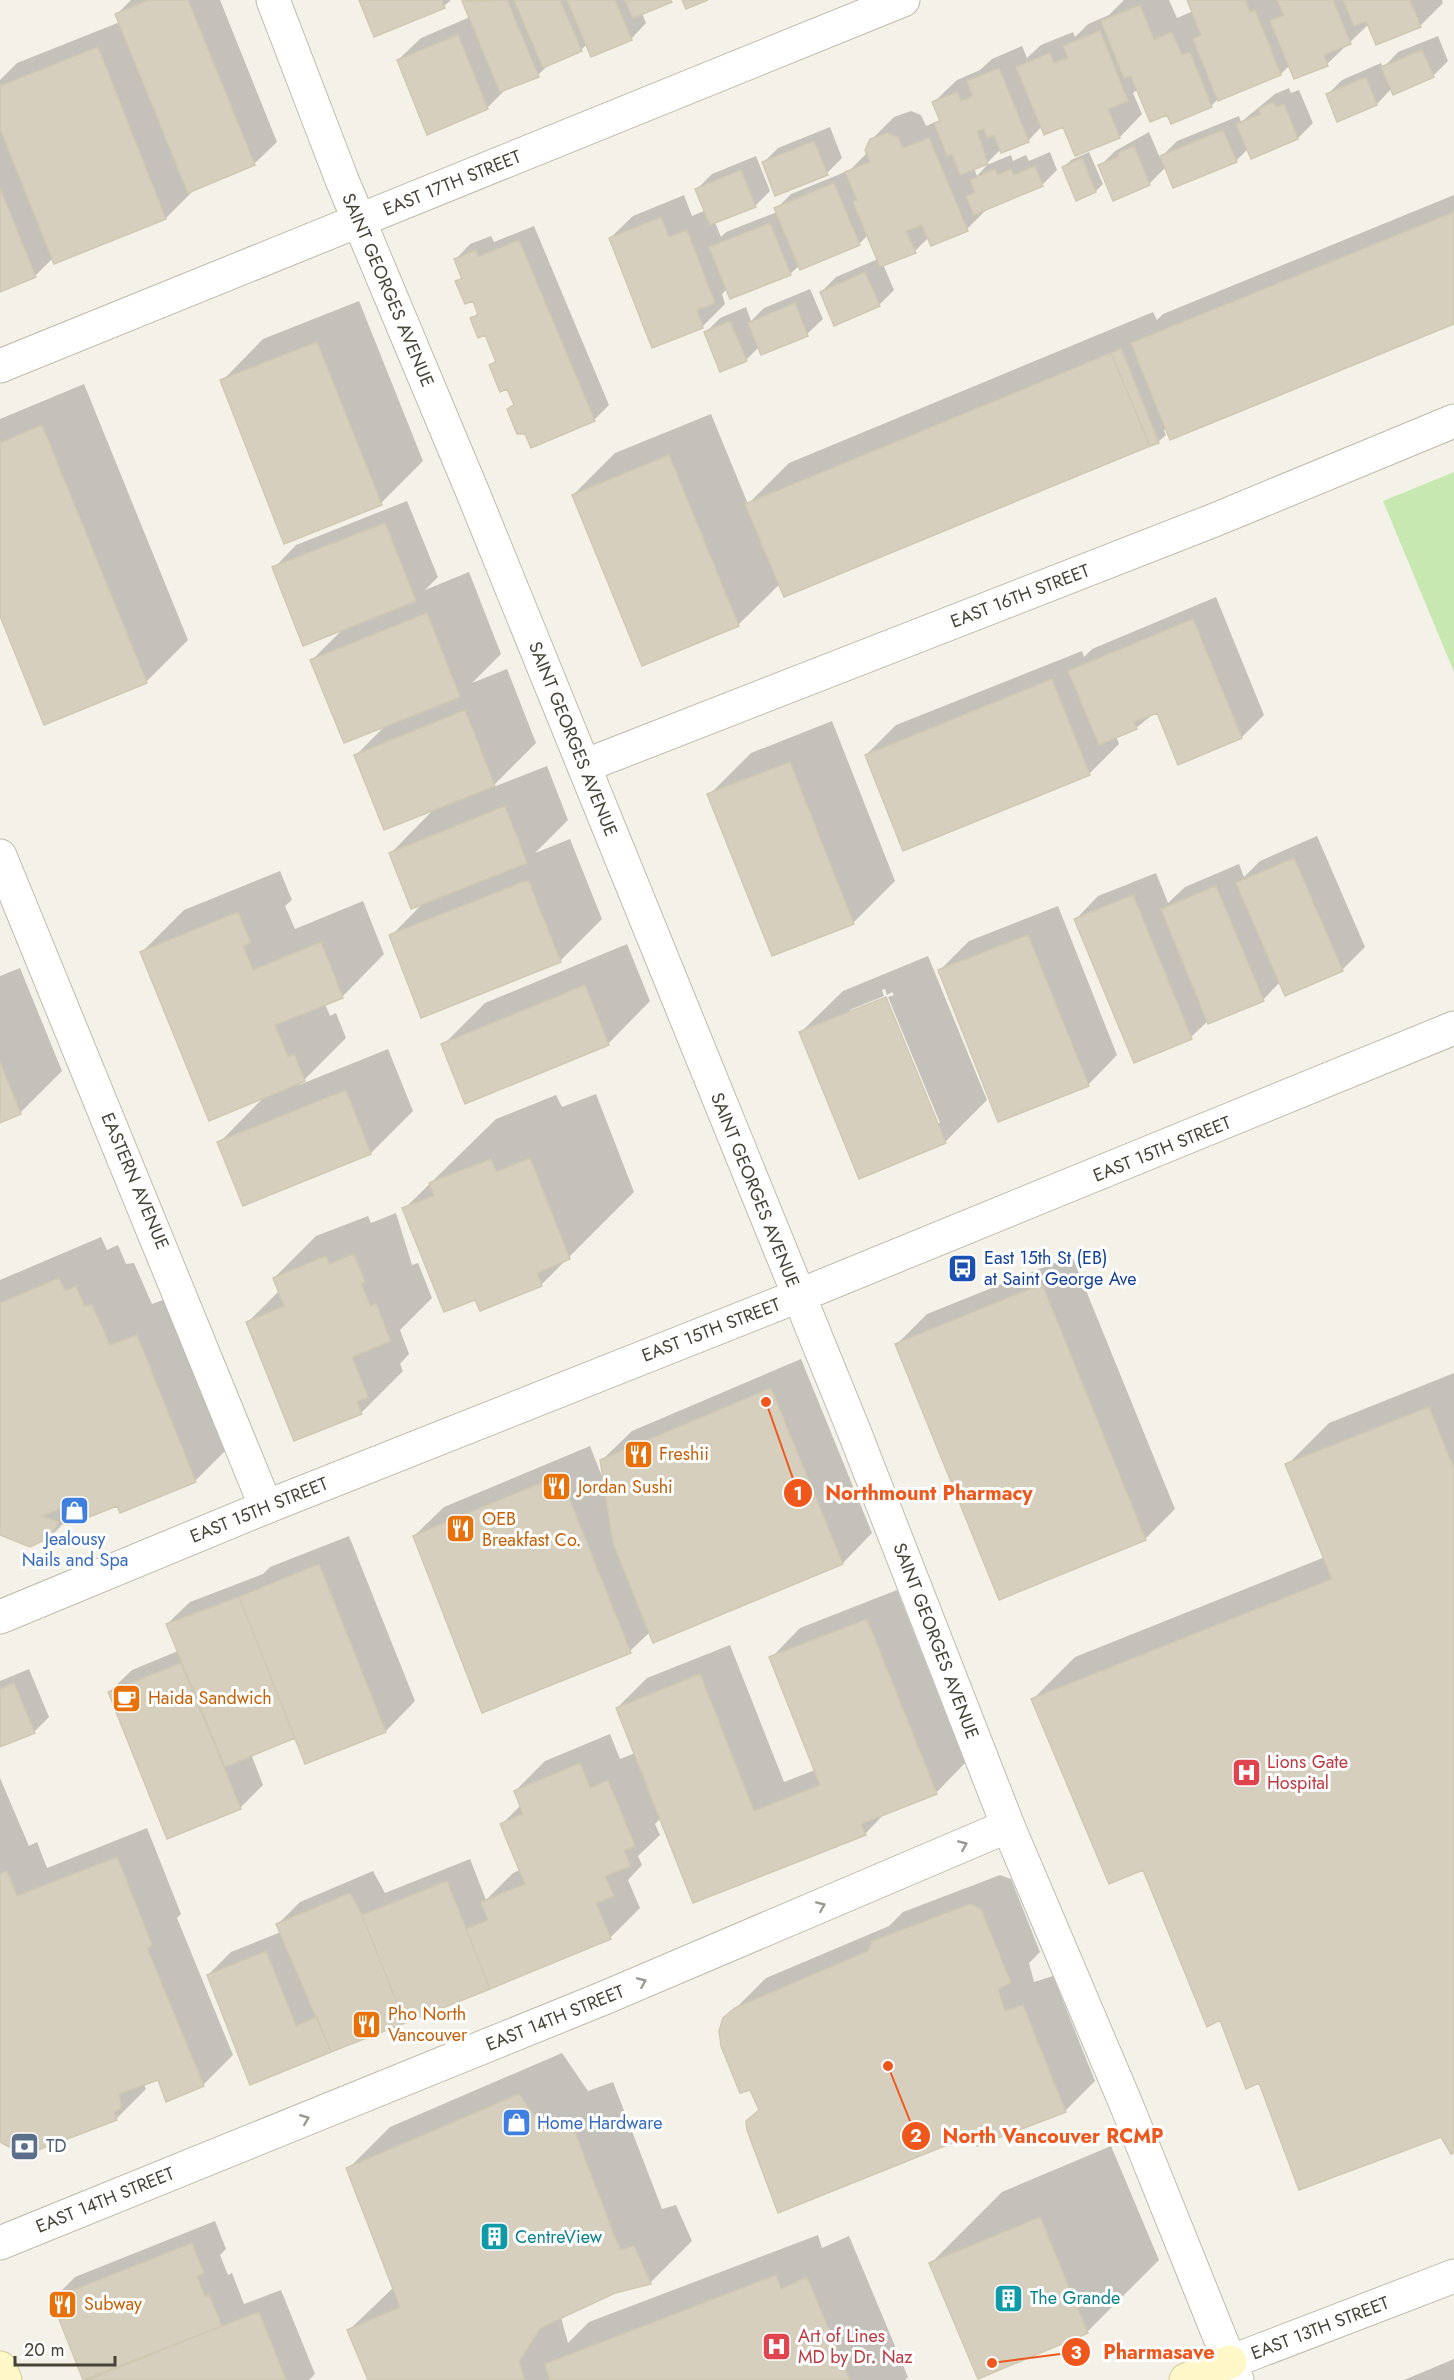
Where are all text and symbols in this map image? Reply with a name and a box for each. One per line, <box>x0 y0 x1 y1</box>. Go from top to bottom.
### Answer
street label: EAST 17TH STREET <box>379 143 526 223</box>
street label: SAINT GEORGES AVENUE <box>335 189 441 391</box>
street label: EAST 16TH STREET <box>947 557 1094 634</box>
street label: SAINT GEORGES AVENUE <box>522 638 624 840</box>
street label: SAINT GEORGES AVENUE <box>704 1089 806 1291</box>
street label: EASTERN AVENUE <box>94 1109 176 1253</box>
street label: EAST 15TH STREET <box>1089 1109 1236 1189</box>
place label: East 15th St (EB) at Saint George Ave <box>984 1245 1137 1292</box>
bus stop icon: East 15th St (EB) at Saint George Ave <box>947 1252 979 1284</box>
street label: EAST 15TH STREET <box>638 1291 785 1368</box>
restaurant icon: Freshii <box>622 1438 654 1470</box>
place label: Freshii <box>659 1441 709 1467</box>
street label: EAST 15TH STREET <box>186 1470 333 1550</box>
restaurant icon: Jordan Sushi <box>541 1471 573 1503</box>
place label: Jordan Sushi <box>576 1474 673 1500</box>
callout: Northmount Pharmacy <box>783 1474 1044 1512</box>
text: Northmount Pharmacy <box>825 1479 1033 1508</box>
text: 1 <box>793 1481 803 1507</box>
shop icon: Jealousy Nails and Spa <box>59 1494 91 1526</box>
place label: OEB Breakfast Co. <box>482 1506 581 1553</box>
restaurant icon: OEB Breakfast Co. <box>445 1513 477 1545</box>
place label: Jealousy Nails and Spa <box>22 1526 128 1573</box>
street label: SAINT GEORGES AVENUE <box>887 1539 985 1743</box>
cafe icon: Haida Sandwich <box>111 1682 143 1714</box>
place label: Haida Sandwich <box>148 1685 272 1711</box>
place label: Lions Gate Hospital <box>1267 1749 1348 1796</box>
hospital icon: Lions Gate Hospital <box>1230 1756 1262 1788</box>
one-way arrow <box>957 1841 968 1853</box>
one-way arrow <box>815 1901 826 1913</box>
street label: EAST 14TH STREET <box>482 1978 629 2058</box>
one-way arrow <box>635 1978 646 1990</box>
place label: Pho North Vancouver <box>388 2001 468 2048</box>
restaurant icon: Pho North Vancouver <box>351 2008 383 2040</box>
shop icon: Home Hardware <box>500 2107 532 2139</box>
place label: Home Hardware <box>537 2110 662 2136</box>
one-way arrow <box>299 2114 310 2126</box>
callout: North Vancouver RCMP <box>901 2117 1176 2155</box>
text: North Vancouver RCMP <box>943 2122 1163 2151</box>
text: 2 <box>910 2123 922 2149</box>
bank icon: TD <box>9 2130 41 2162</box>
place label: TD <box>46 2133 67 2159</box>
street label: EAST 14TH STREET <box>32 2160 179 2240</box>
building icon: CentreView <box>478 2221 510 2253</box>
place label: CentreView <box>515 2224 603 2250</box>
building icon: The Grande <box>993 2282 1025 2314</box>
place label: The Grande <box>1030 2285 1120 2311</box>
restaurant icon: Subway <box>47 2288 79 2320</box>
street label: EAST 13TH STREET <box>1247 2289 1393 2366</box>
place label: Subway <box>84 2291 142 2317</box>
place label: Art of Lines MD by Dr. Naz <box>798 2323 913 2370</box>
scale bar <box>15 2329 116 2367</box>
hospital icon: Art of Lines MD by Dr. Naz <box>761 2330 793 2362</box>
callout: Pharmasave <box>1061 2333 1227 2371</box>
text: 20 m <box>24 2337 64 2363</box>
text: Pharmasave <box>1103 2338 1215 2367</box>
text: 3 <box>1070 2340 1082 2366</box>

